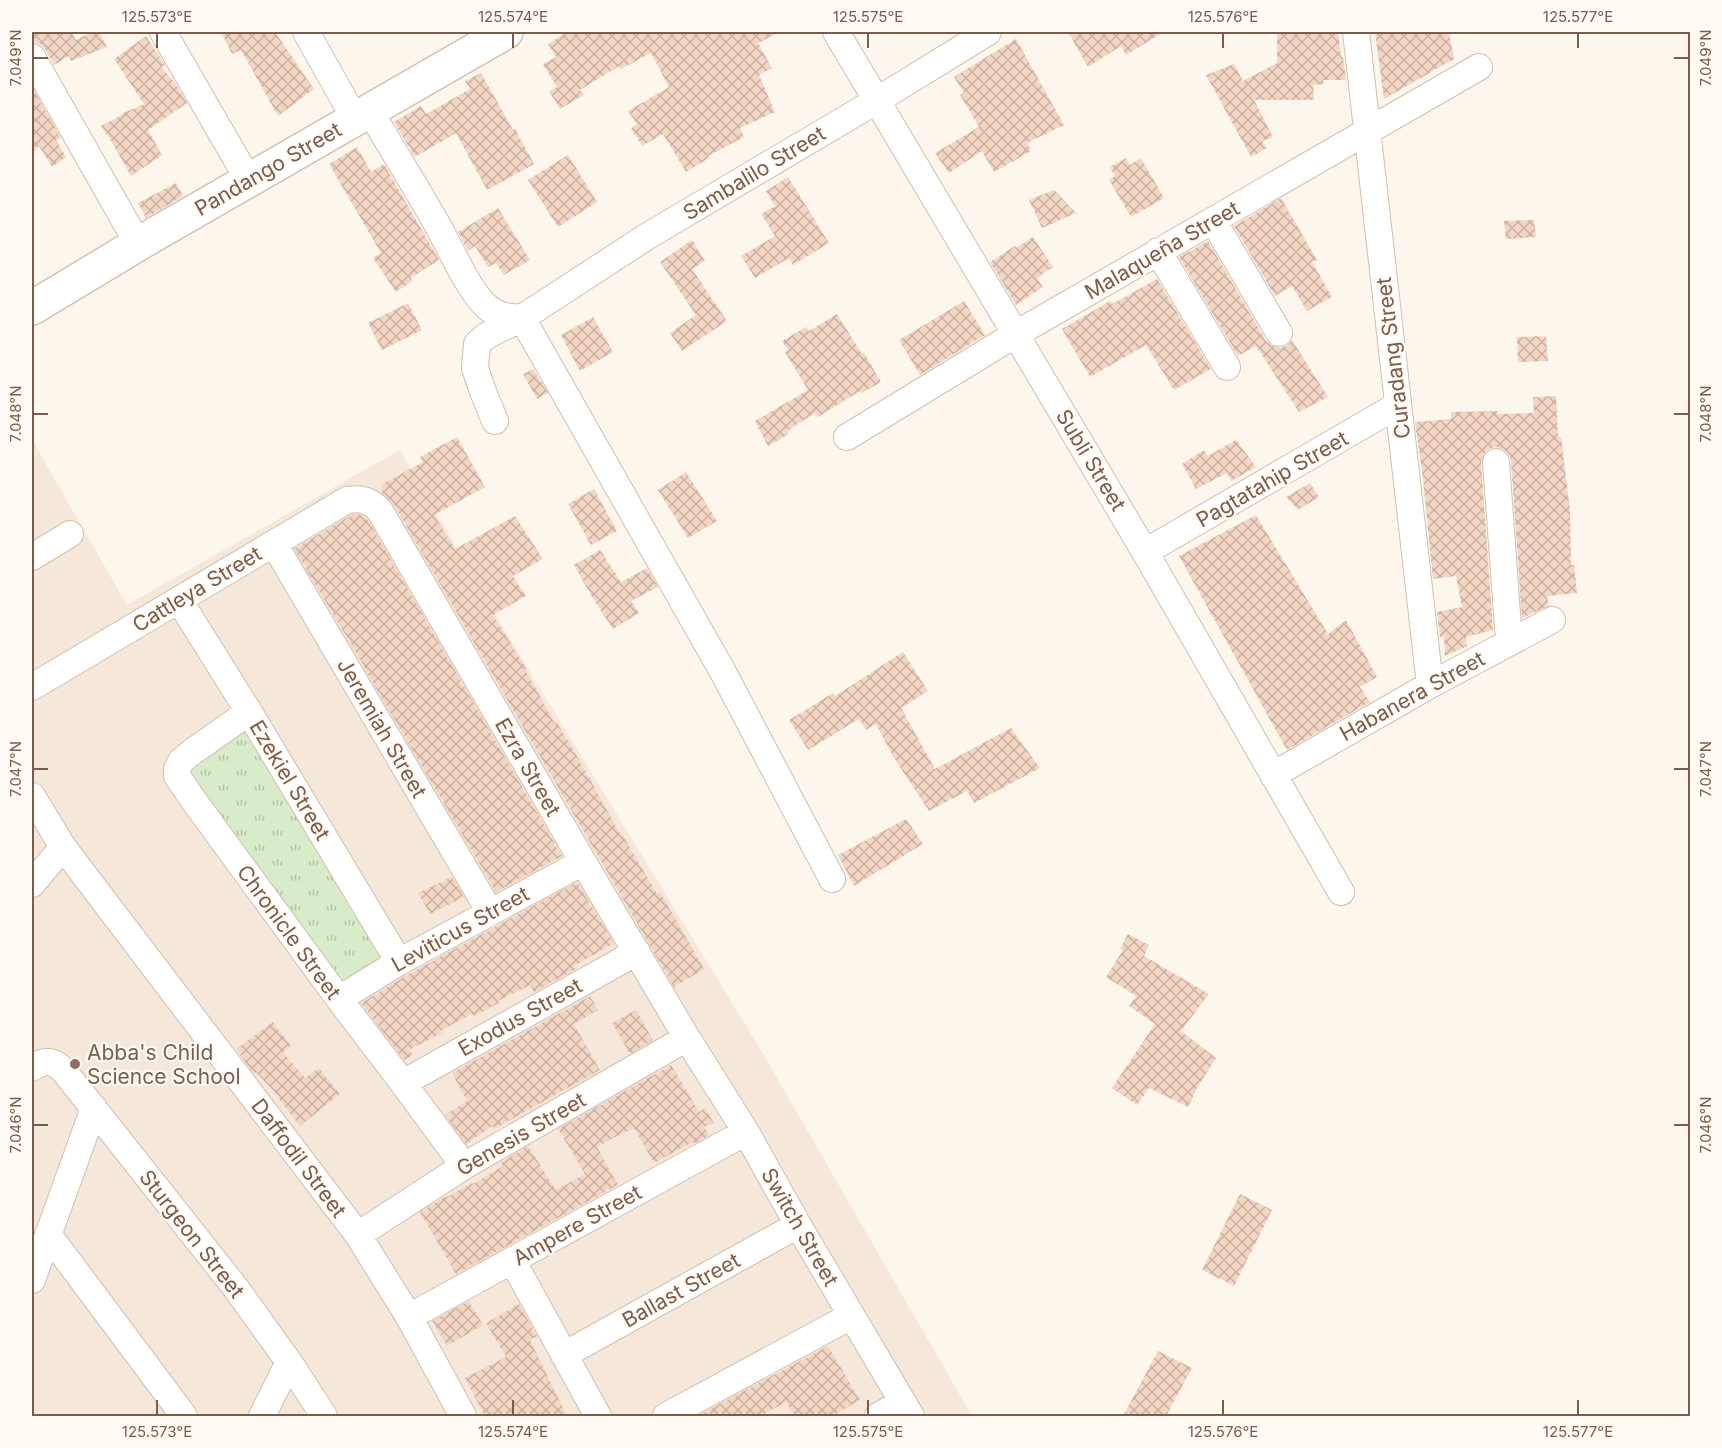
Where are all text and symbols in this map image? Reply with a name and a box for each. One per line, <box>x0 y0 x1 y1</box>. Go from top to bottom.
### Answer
text: 125.573°E <box>122 7 192 26</box>
text: 125.574°E <box>478 7 548 26</box>
text: 125.575°E <box>833 7 903 26</box>
text: 125.576°E <box>1188 7 1258 26</box>
text: 125.577°E <box>1543 7 1613 26</box>
text: 7.049°N <box>6 29 25 87</box>
text: 7.049°N <box>1696 29 1715 87</box>
street label: Pandango Street <box>190 117 346 221</box>
street label: Sambalilo Street <box>678 121 830 225</box>
street label: Malaqueña Street <box>1080 195 1244 304</box>
street label: Curadang Street <box>1371 276 1415 440</box>
text: 7.048°N <box>6 386 25 442</box>
text: 7.048°N <box>1696 386 1715 442</box>
street label: Subli Street <box>1051 405 1131 515</box>
street label: Pagtatahip Street <box>1192 425 1352 533</box>
street label: Cattleya Street <box>128 541 266 637</box>
street label: Habanera Street <box>1335 646 1489 746</box>
street label: Jeremiah Street <box>332 654 432 802</box>
street label: Ezra Street <box>490 714 566 821</box>
street label: Ezekiel Street <box>244 716 336 845</box>
text: 7.047°N <box>6 741 25 797</box>
text: 7.047°N <box>1696 741 1715 797</box>
street label: Chronicle Street <box>232 860 346 1004</box>
street label: Leviticus Street <box>387 881 533 977</box>
street label: Exodus Street <box>454 973 586 1061</box>
place label: Abba's Child Science School <box>87 1040 241 1089</box>
marker: Abba's Child Science School <box>68 1057 82 1071</box>
street label: Genesis Street <box>452 1087 590 1181</box>
street label: Daffodil Street <box>246 1094 352 1222</box>
text: 7.046°N <box>6 1096 25 1154</box>
text: 7.046°N <box>1696 1096 1715 1154</box>
street label: Switch Street <box>756 1164 844 1291</box>
street label: Sturgeon Street <box>134 1165 250 1303</box>
street label: Ampere Street <box>508 1179 646 1271</box>
street label: Ballast Street <box>618 1247 744 1333</box>
text: 125.573°E <box>122 1422 192 1441</box>
text: 125.574°E <box>478 1422 548 1441</box>
text: 125.575°E <box>833 1422 903 1441</box>
text: 125.576°E <box>1188 1422 1258 1441</box>
text: 125.577°E <box>1543 1422 1613 1441</box>

